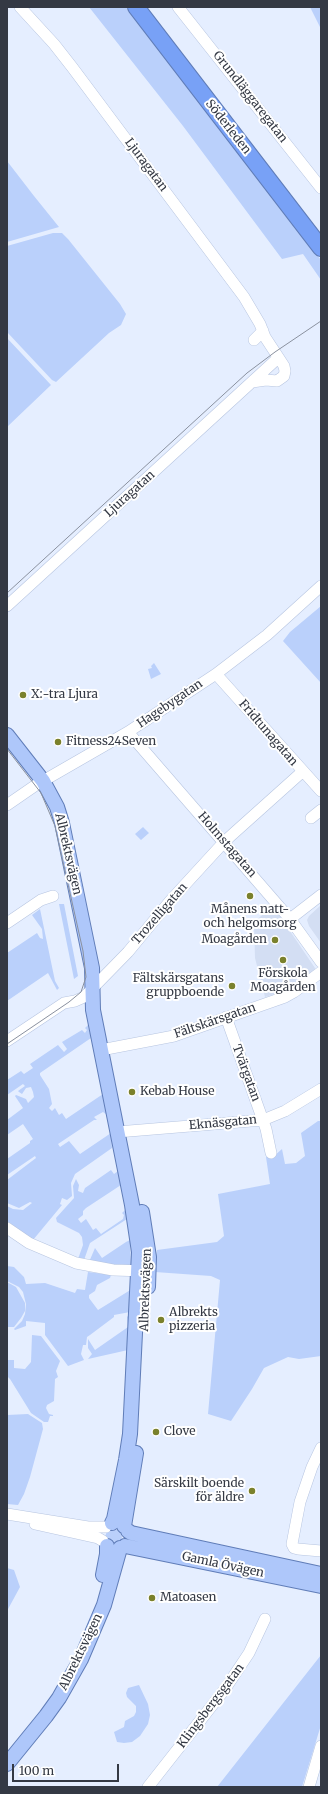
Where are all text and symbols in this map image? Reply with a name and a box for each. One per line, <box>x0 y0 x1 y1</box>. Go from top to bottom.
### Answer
street label: Grundläggaregatan <box>210 48 290 146</box>
street label: Söderleden <box>202 97 254 157</box>
street label: Ljuragatan <box>121 136 171 194</box>
street label: Ljuragatan <box>102 468 158 520</box>
street label: Hagebygatan <box>134 677 206 731</box>
place label: X:-tra Ljura <box>31 688 98 702</box>
marker: X:-tra Ljura <box>18 690 28 700</box>
street label: Fridtunagatan <box>235 697 301 769</box>
place label: Fitness24Seven <box>66 735 156 749</box>
marker: Fitness24Seven <box>53 737 63 747</box>
street label: Holmstagatan <box>195 809 259 881</box>
street label: Albrektsvägen <box>52 812 84 896</box>
street label: Trozelligatan <box>129 880 191 948</box>
marker: Månens natt- och helgomsorg <box>245 891 255 901</box>
place label: Månens natt- och helgomsorg <box>203 903 297 931</box>
place label: Moagården <box>201 933 267 947</box>
marker: Moagården <box>270 935 280 945</box>
marker: Förskola Moagården <box>278 955 288 965</box>
place label: Förskola Moagården <box>250 967 316 995</box>
place label: Fältskärsgatans gruppboende <box>133 972 224 1000</box>
marker: Fältskärsgatans gruppboende <box>227 981 237 991</box>
street label: Fältskärsgatan <box>172 1000 258 1042</box>
street label: Tvärgatan <box>229 1043 263 1103</box>
place label: Kebab House <box>140 1085 214 1099</box>
marker: Kebab House <box>127 1087 137 1097</box>
street label: Eknäsgatan <box>188 1113 258 1133</box>
street label: Albrektsvägen <box>137 1248 155 1332</box>
place label: Albrekts pizzeria <box>169 1306 218 1334</box>
marker: Albrekts pizzeria <box>156 1315 166 1325</box>
place label: Clove <box>164 1425 195 1439</box>
marker: Clove <box>151 1427 161 1437</box>
place label: Särskilt boende för äldre <box>154 1477 244 1505</box>
marker: Särskilt boende för äldre <box>247 1486 257 1496</box>
street label: Gamla Övägen <box>181 1549 265 1581</box>
place label: Matoasen <box>160 1591 216 1605</box>
marker: Matoasen <box>147 1593 157 1603</box>
street label: Albrektsvägen <box>56 1611 106 1693</box>
street label: Klingsbergsgatan <box>175 1661 247 1751</box>
scale bar <box>14 1756 121 1782</box>
text: 100 m <box>19 1763 54 1778</box>

